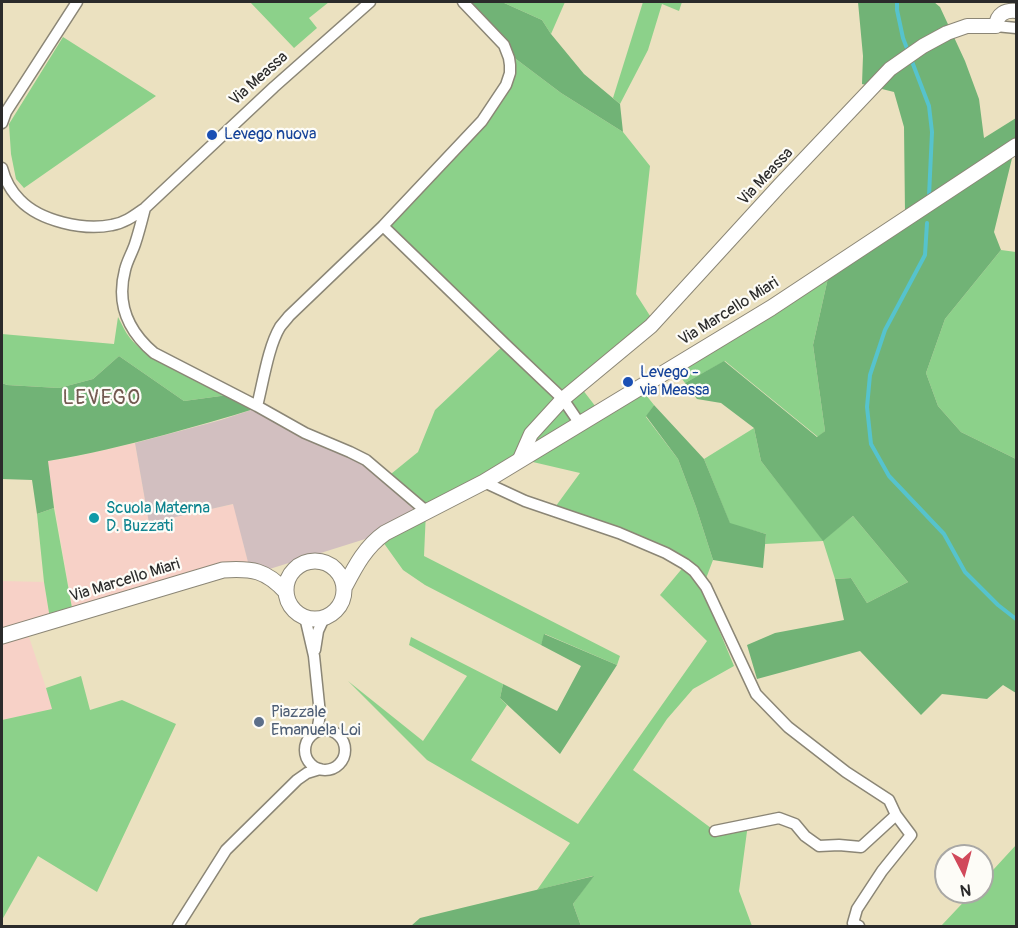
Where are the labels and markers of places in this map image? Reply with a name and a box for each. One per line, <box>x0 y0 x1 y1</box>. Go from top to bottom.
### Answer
place label: Levego nuova <box>224 125 316 145</box>
marker: Levego nuova <box>205 128 219 142</box>
place label: Levego - via Meassa <box>640 363 710 401</box>
marker: Levego - via Meassa <box>621 375 635 389</box>
place label: Scuola Materna D. Buzzati <box>106 499 210 537</box>
marker: Scuola Materna D. Buzzati <box>87 511 101 525</box>
place label: Piazzale Emanuela Loi <box>271 703 361 741</box>
marker: Piazzale Emanuela Loi <box>252 715 266 729</box>

